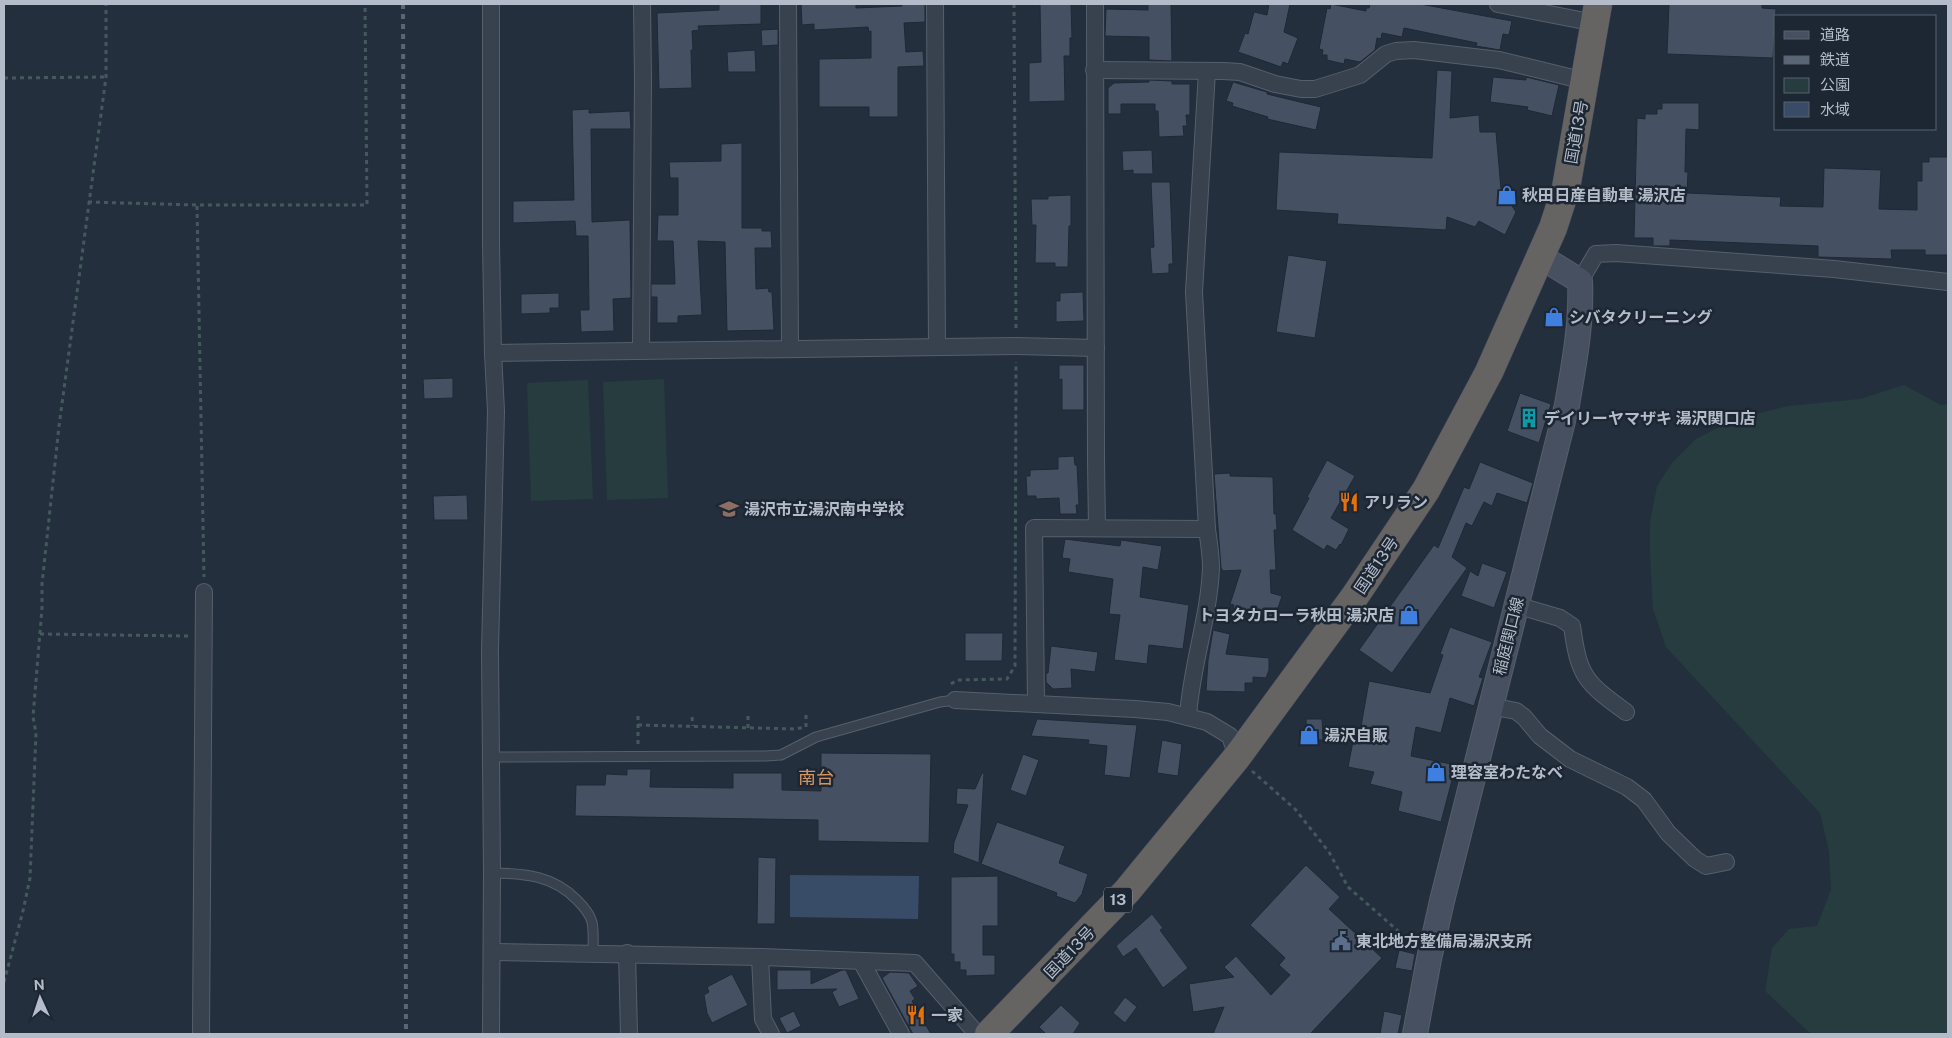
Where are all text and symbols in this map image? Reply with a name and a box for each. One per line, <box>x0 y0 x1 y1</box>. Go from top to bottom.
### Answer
legend <box>1774 15 1937 130</box>
text: 道路 <box>1820 26 1850 43</box>
text: 鉄道 <box>1820 51 1850 68</box>
text: 公園 <box>1820 76 1850 93</box>
street label: 国道13号 <box>1562 99 1591 166</box>
text: 水域 <box>1820 101 1850 118</box>
shop icon: 秋田日産自動車 湯沢店 <box>1496 184 1518 206</box>
place label: 秋田日産自動車 湯沢店 <box>1522 186 1686 205</box>
shop icon: シバタクリーニング <box>1543 306 1565 328</box>
place label: シバタクリーニング <box>1569 308 1713 327</box>
building icon: デイリーヤマザキ 湯沢関口店 <box>1518 407 1540 429</box>
place label: デイリーヤマザキ 湯沢関口店 <box>1544 409 1756 428</box>
restaurant icon: アリラン <box>1338 491 1360 513</box>
place label: アリラン <box>1364 493 1428 512</box>
school or university icon: 湯沢市立湯沢南中学校 <box>718 498 740 520</box>
place label: 湯沢市立湯沢南中学校 <box>744 500 904 519</box>
street label: 国道13号 <box>1350 533 1402 597</box>
street label: 稲庭関口線 <box>1490 595 1527 677</box>
shop icon: トヨタカローラ秋田 湯沢店 <box>1398 604 1420 626</box>
place label: トヨタカローラ秋田 湯沢店 <box>1198 606 1394 625</box>
shop icon: 湯沢自販 <box>1298 724 1320 746</box>
place label: 湯沢自販 <box>1324 726 1388 745</box>
shop icon: 理容室わたなべ <box>1425 761 1447 783</box>
place label: 理容室わたなべ <box>1451 763 1563 782</box>
district label: 南台 <box>798 767 834 788</box>
road number: 13 <box>1104 888 1132 912</box>
street label: 国道13号 <box>1040 923 1099 982</box>
public building icon: 東北地方整備局湯沢支所 <box>1330 930 1352 952</box>
place label: 東北地方整備局湯沢支所 <box>1356 932 1532 951</box>
north arrow <box>15 973 65 1023</box>
text: N <box>33 977 45 993</box>
restaurant icon: 一家 <box>905 1004 927 1026</box>
place label: 一家 <box>931 1006 963 1025</box>

